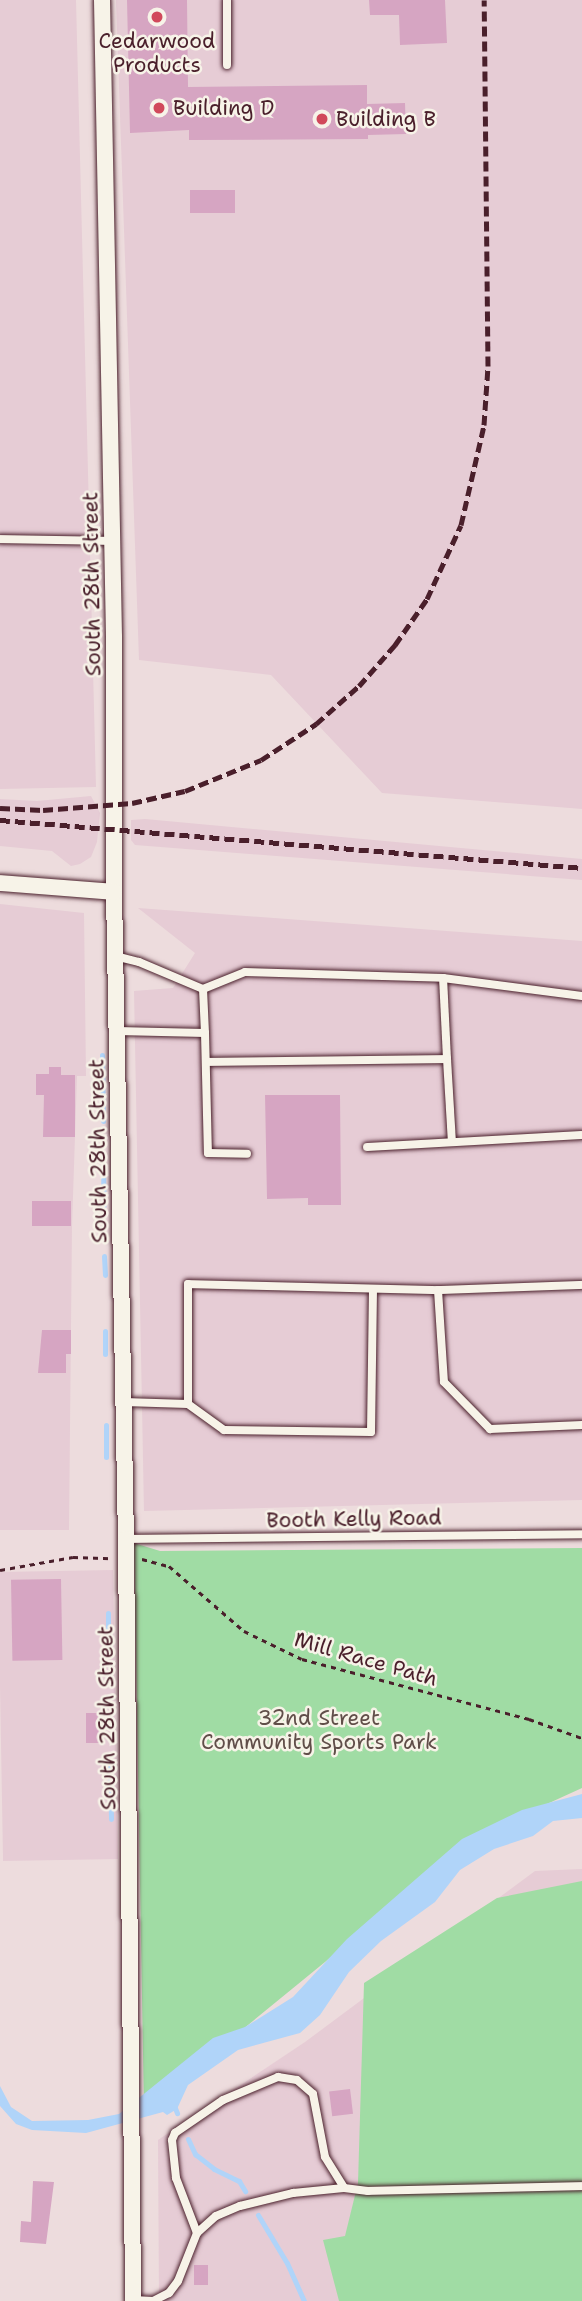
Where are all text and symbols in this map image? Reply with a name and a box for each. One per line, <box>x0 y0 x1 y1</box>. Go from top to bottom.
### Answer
marker: Cedarwood Products <box>149 9 165 25</box>
place label: Cedarwood Products <box>99 28 215 78</box>
place label: Building D <box>173 95 274 121</box>
marker: Building D <box>151 100 167 116</box>
place label: Building B <box>336 106 436 132</box>
marker: Building B <box>314 111 330 127</box>
street label: South 28th Street <box>78 492 106 676</box>
street label: South 28th Street <box>84 1059 112 1243</box>
street label: Booth Kelly Road <box>266 1505 442 1533</box>
street label: South 28th Street <box>93 1626 121 1810</box>
street label: Mill Race Path <box>291 1627 441 1691</box>
park label: 32nd Street Community Sports Park <box>201 1705 437 1755</box>

